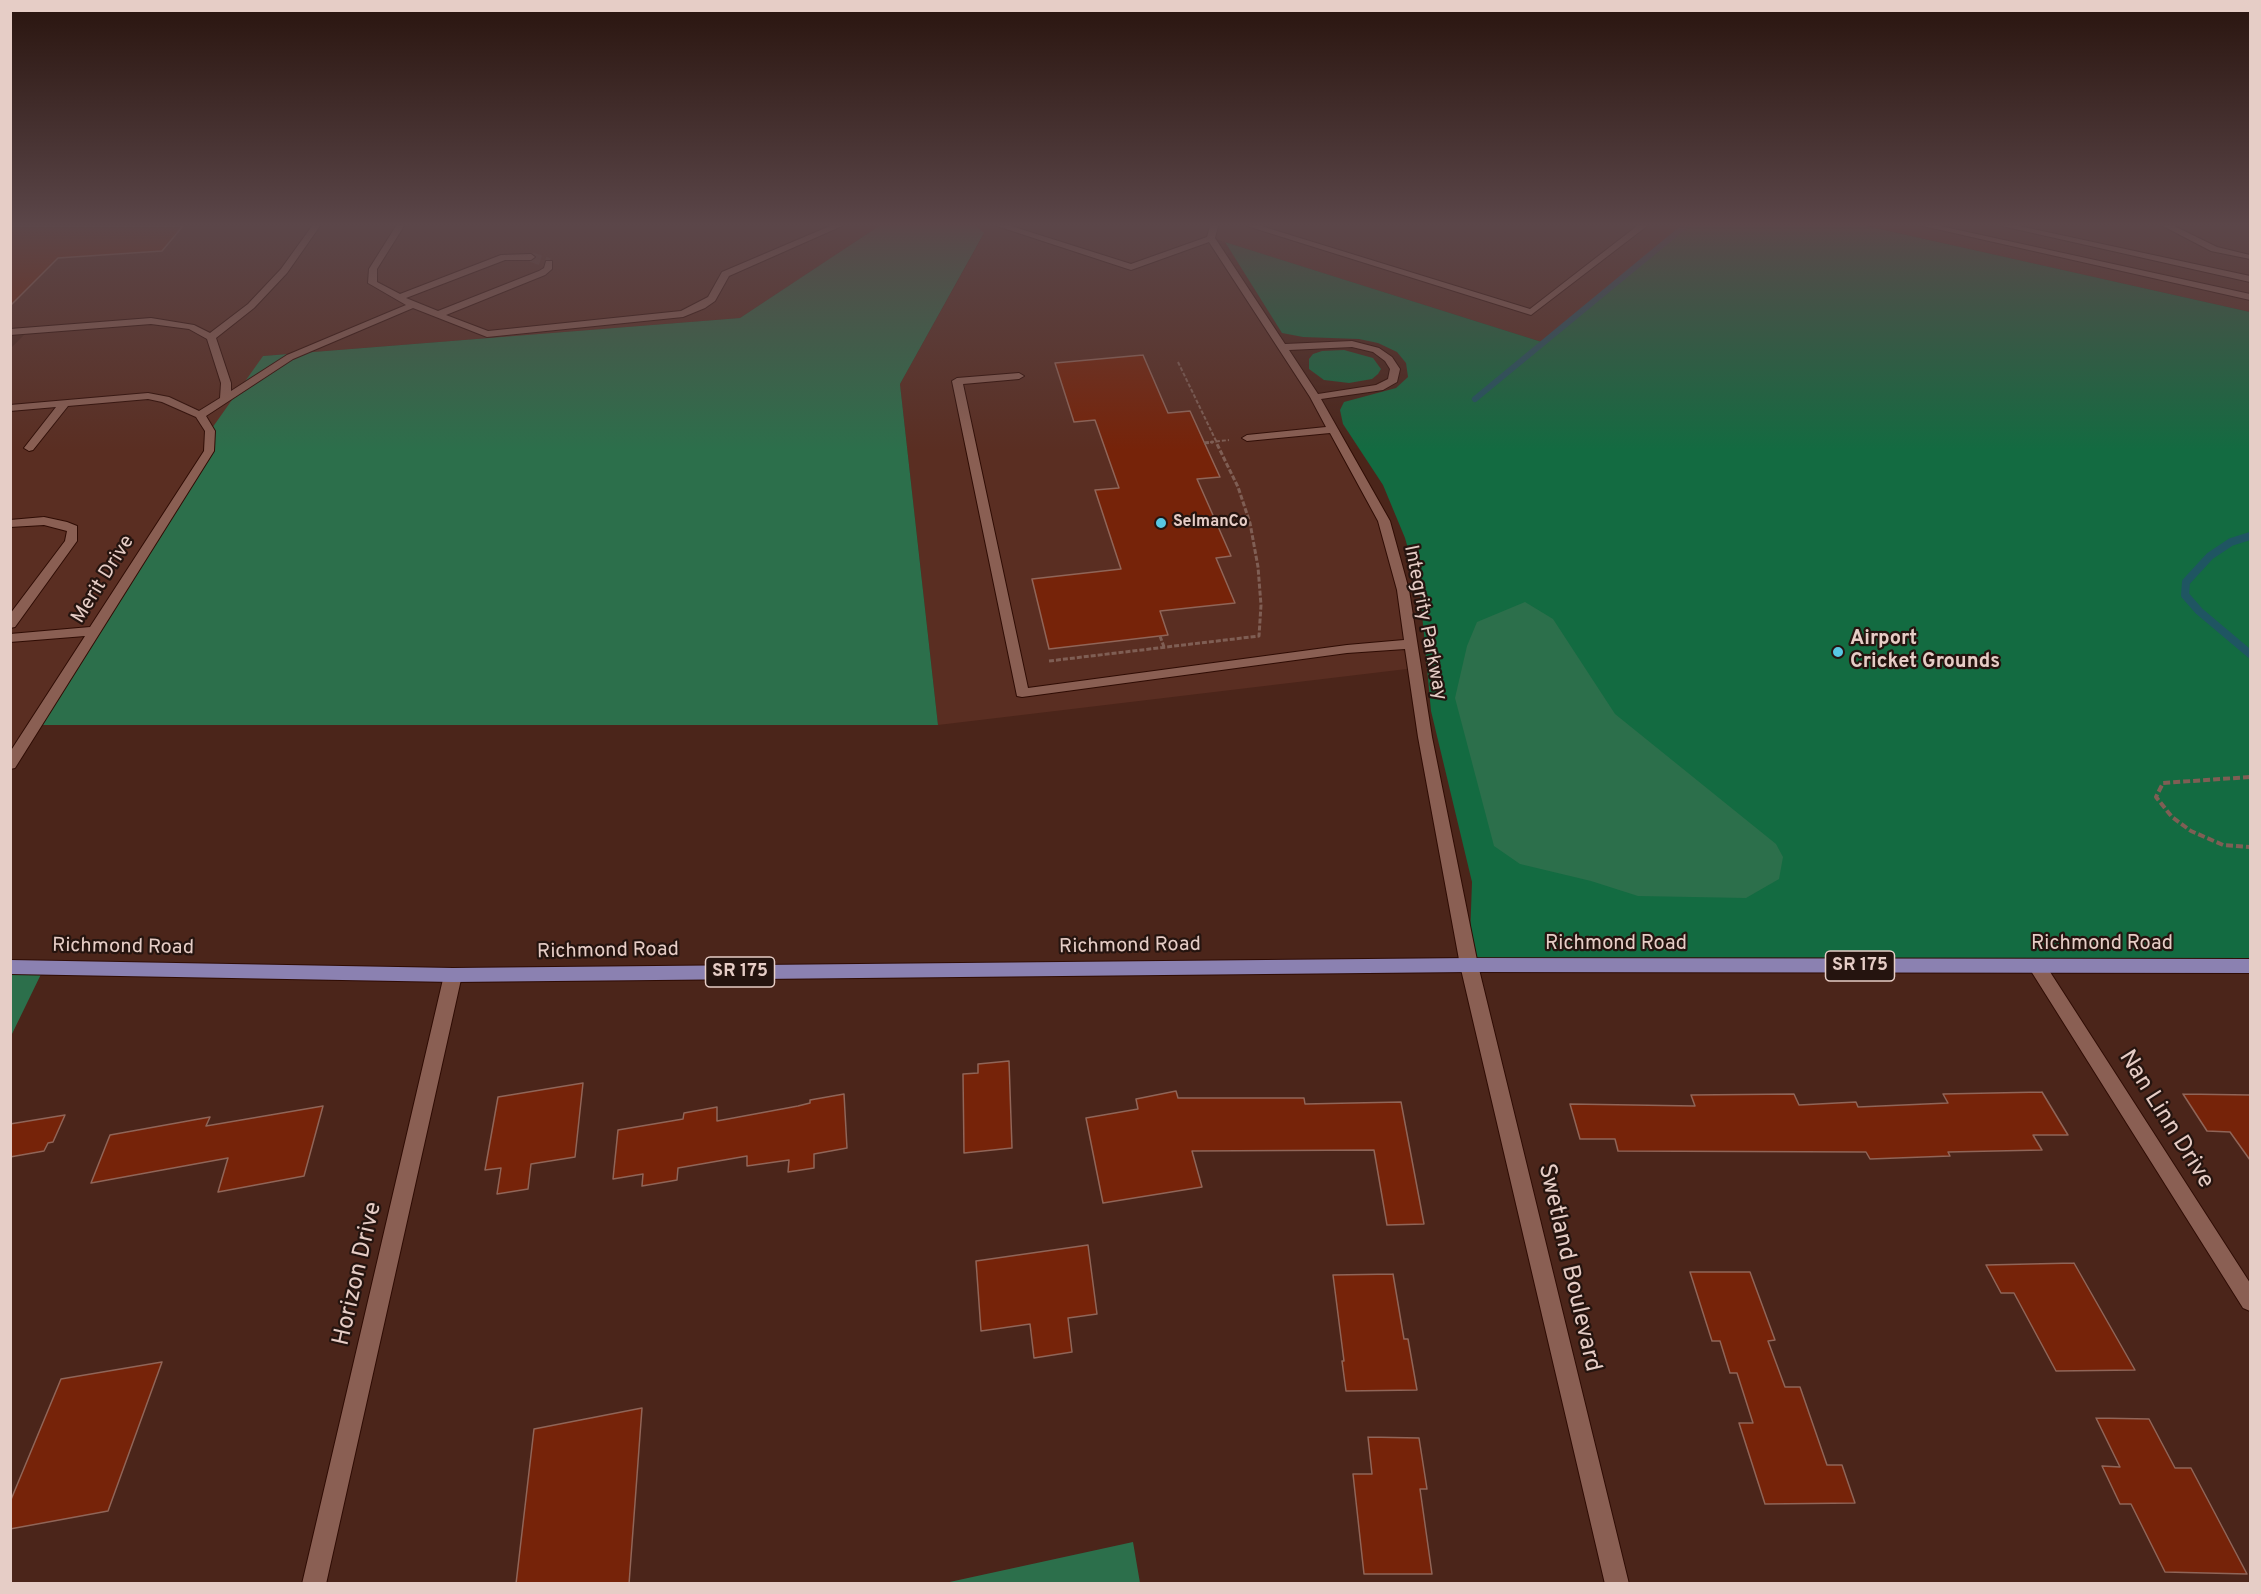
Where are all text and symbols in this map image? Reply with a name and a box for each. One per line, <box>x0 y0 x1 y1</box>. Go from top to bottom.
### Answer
place label: SelmanCo <box>1173 513 1248 533</box>
marker: SelmanCo <box>1154 516 1168 530</box>
street label: Merit Drive <box>67 531 141 629</box>
street label: Integrity Parkway <box>1397 543 1451 703</box>
place label: Airport Cricket Grounds <box>1850 628 2000 675</box>
marker: Airport Cricket Grounds <box>1831 645 1845 659</box>
street label: Richmond Road <box>1545 933 1687 957</box>
street label: Richmond Road <box>2031 933 2173 957</box>
street label: Richmond Road <box>1059 934 1201 960</box>
street label: Richmond Road <box>52 935 194 961</box>
street label: Richmond Road <box>537 939 679 965</box>
road number: SR 175 <box>1826 951 1894 981</box>
road number: SR 175 <box>706 957 774 987</box>
street label: Nan Linn Drive <box>2111 1045 2219 1195</box>
street label: Swetland Boulevard <box>1530 1161 1606 1375</box>
street label: Horizon Drive <box>328 1199 390 1349</box>

